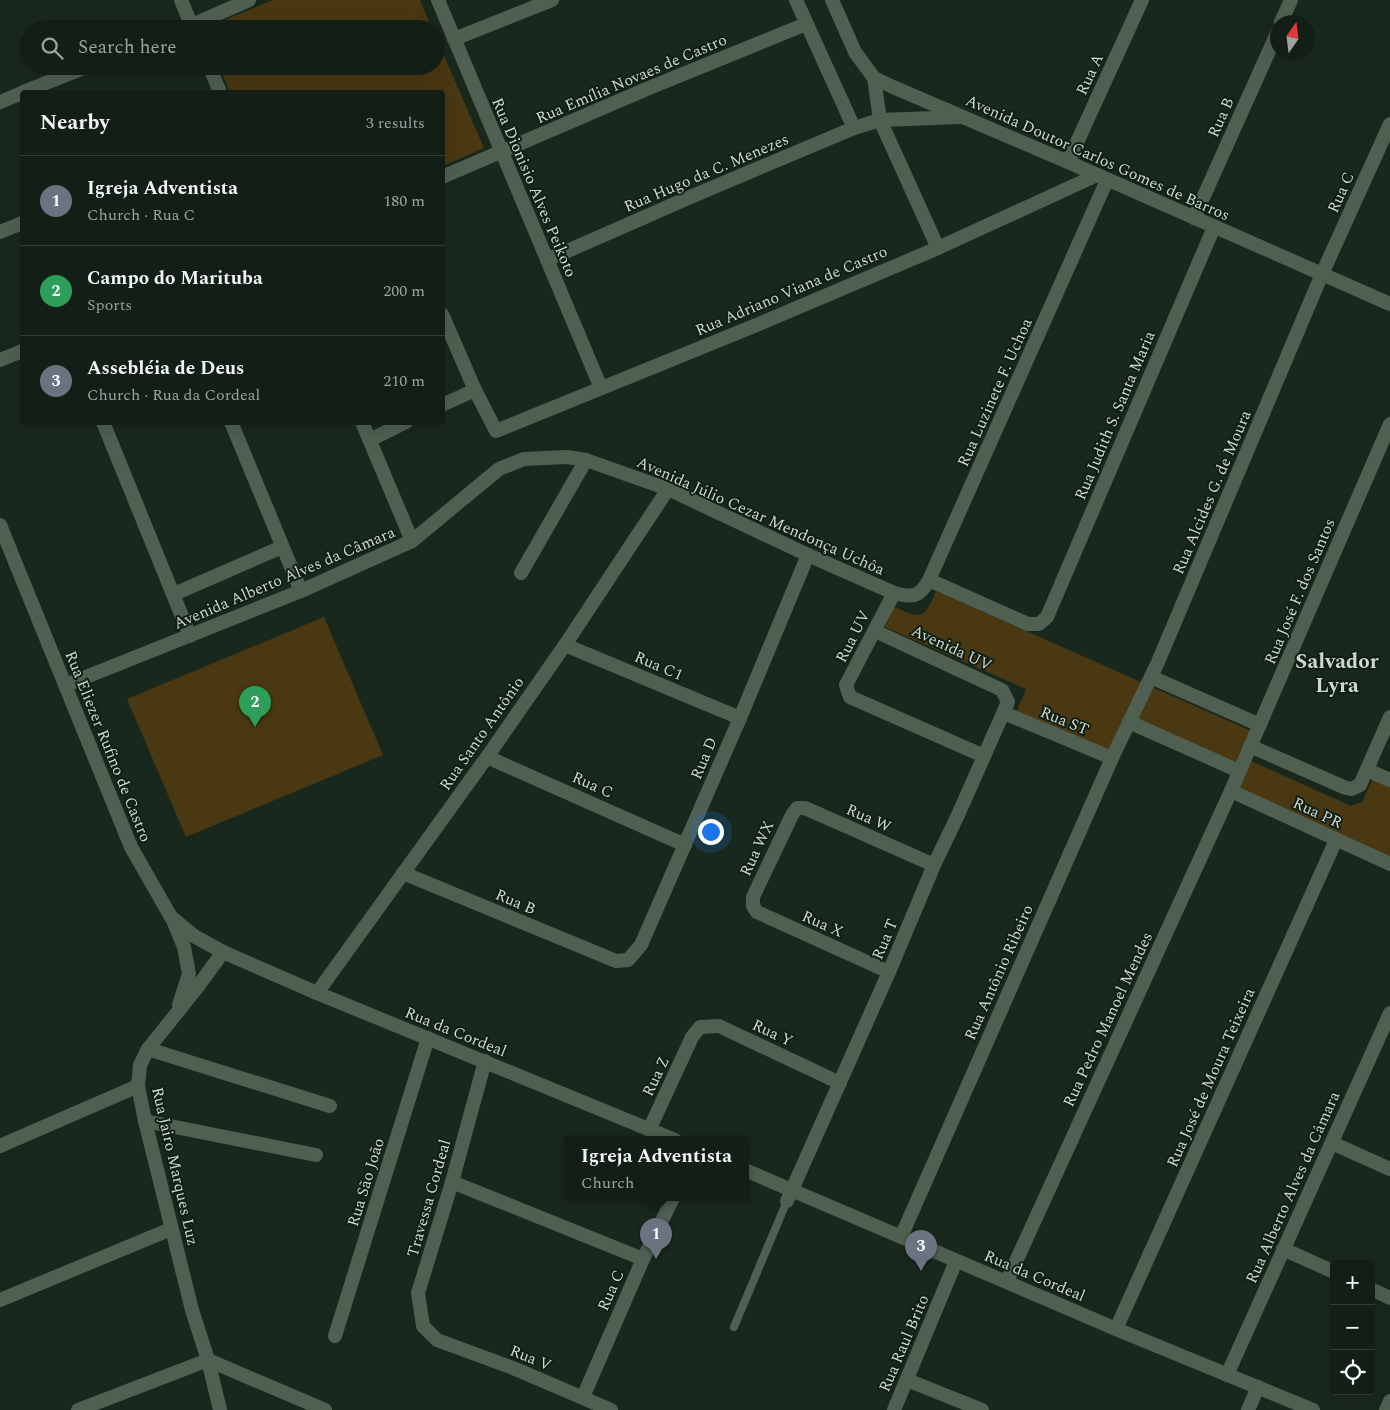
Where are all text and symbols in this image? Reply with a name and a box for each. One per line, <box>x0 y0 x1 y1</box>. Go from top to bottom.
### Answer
north arrow <box>1270 15 1315 60</box>
search box <box>20 20 445 75</box>
street label: Rua Emília Novaes de Castro <box>532 28 731 130</box>
text: Search here <box>78 33 177 62</box>
icon: search <box>38 34 66 62</box>
street label: Rua A <box>1070 50 1110 99</box>
street label: Avenida Doutor Carlos Gomes de Barros <box>962 89 1234 227</box>
street label: Rua B <box>1201 93 1240 141</box>
street label: Rua Dionisio Alves Peikoto <box>485 94 583 281</box>
text: Nearby <box>40 107 110 139</box>
text: 3 results <box>366 111 425 135</box>
street label: Rua Hugo da C. Menezes <box>620 127 793 219</box>
street label: Rua C <box>1321 168 1361 217</box>
text: Igreja Adventista <box>87 174 238 203</box>
text: 1 <box>52 189 60 213</box>
text: 180 m <box>383 189 425 213</box>
text: Church · Rua C <box>87 203 195 227</box>
street label: Rua Adriano Viana de Castro <box>692 240 891 342</box>
text: Campo do Marituba <box>87 264 263 293</box>
text: 2 <box>52 279 60 303</box>
text: 200 m <box>383 279 425 303</box>
text: Sports <box>87 293 132 317</box>
street label: Rua Luzinete F. Uchoa <box>951 314 1039 471</box>
street label: Rua Judith S. Santa Maria <box>1068 327 1161 504</box>
text: Assebléia de Deus <box>87 354 244 383</box>
text: 3 <box>52 369 60 393</box>
text: 210 m <box>383 369 425 393</box>
text: Church · Rua da Cordeal <box>87 383 260 407</box>
street label: Rua Alcides G. de Moura <box>1166 406 1258 578</box>
street label: Avenida Júlio Cezar Mendonça Uchôa <box>633 450 889 582</box>
street label: Rua José F. dos Santos <box>1258 514 1342 668</box>
street label: Avenida Alberto Alves da Câmara <box>170 520 399 636</box>
street label: Rua UV <box>829 606 876 667</box>
street label: Avenida UV <box>907 619 996 677</box>
street label: Rua C1 <box>630 645 687 687</box>
district label: Salvador Lyra <box>1295 646 1379 702</box>
street label: Rua Eliezer Rufino de Castro <box>59 647 158 846</box>
street label: Rua Santo Antônio <box>434 672 530 795</box>
pin: 2 <box>239 686 271 727</box>
street label: Rua ST <box>1037 700 1093 742</box>
street label: Rua D <box>684 734 724 783</box>
street label: Rua C <box>568 765 617 805</box>
street label: Rua PR <box>1289 791 1347 835</box>
street label: Rua W <box>842 797 895 839</box>
street label: Rua WX <box>734 817 780 880</box>
your location <box>698 819 724 845</box>
street label: Rua B <box>492 883 540 921</box>
street label: Rua Antônio Ribeiro <box>958 901 1040 1044</box>
street label: Rua X <box>798 904 847 944</box>
street label: Rua T <box>866 915 904 963</box>
street label: Rua Pedro Manoel Mendes <box>1057 928 1159 1111</box>
street label: Rua José de Moura Teixeira <box>1160 984 1261 1171</box>
street label: Rua da Cordeal <box>401 1001 510 1063</box>
street label: Rua Y <box>748 1013 797 1053</box>
street label: Rua Z <box>636 1052 676 1100</box>
street label: Rua Jairo Marques Luz <box>145 1085 205 1248</box>
street label: Rua Alberto Alves da Câmara <box>1240 1087 1346 1287</box>
street label: Rua São João <box>341 1135 391 1230</box>
popup <box>564 1136 749 1201</box>
street label: Travessa Cordeal <box>401 1137 457 1260</box>
text: Igreja Adventista <box>581 1142 732 1171</box>
text: Church <box>581 1171 634 1195</box>
pin: 1 <box>640 1218 672 1259</box>
pin: 3 <box>905 1230 937 1271</box>
street label: Rua da Cordeal <box>980 1244 1089 1308</box>
map controls <box>1330 1260 1375 1395</box>
button: + <box>1330 1260 1375 1305</box>
street label: Rua C <box>591 1266 631 1315</box>
street label: Rua Raul Brito <box>873 1291 935 1396</box>
button: − <box>1330 1305 1375 1350</box>
street label: Rua V <box>506 1339 555 1377</box>
button: locate <box>1330 1350 1375 1395</box>

